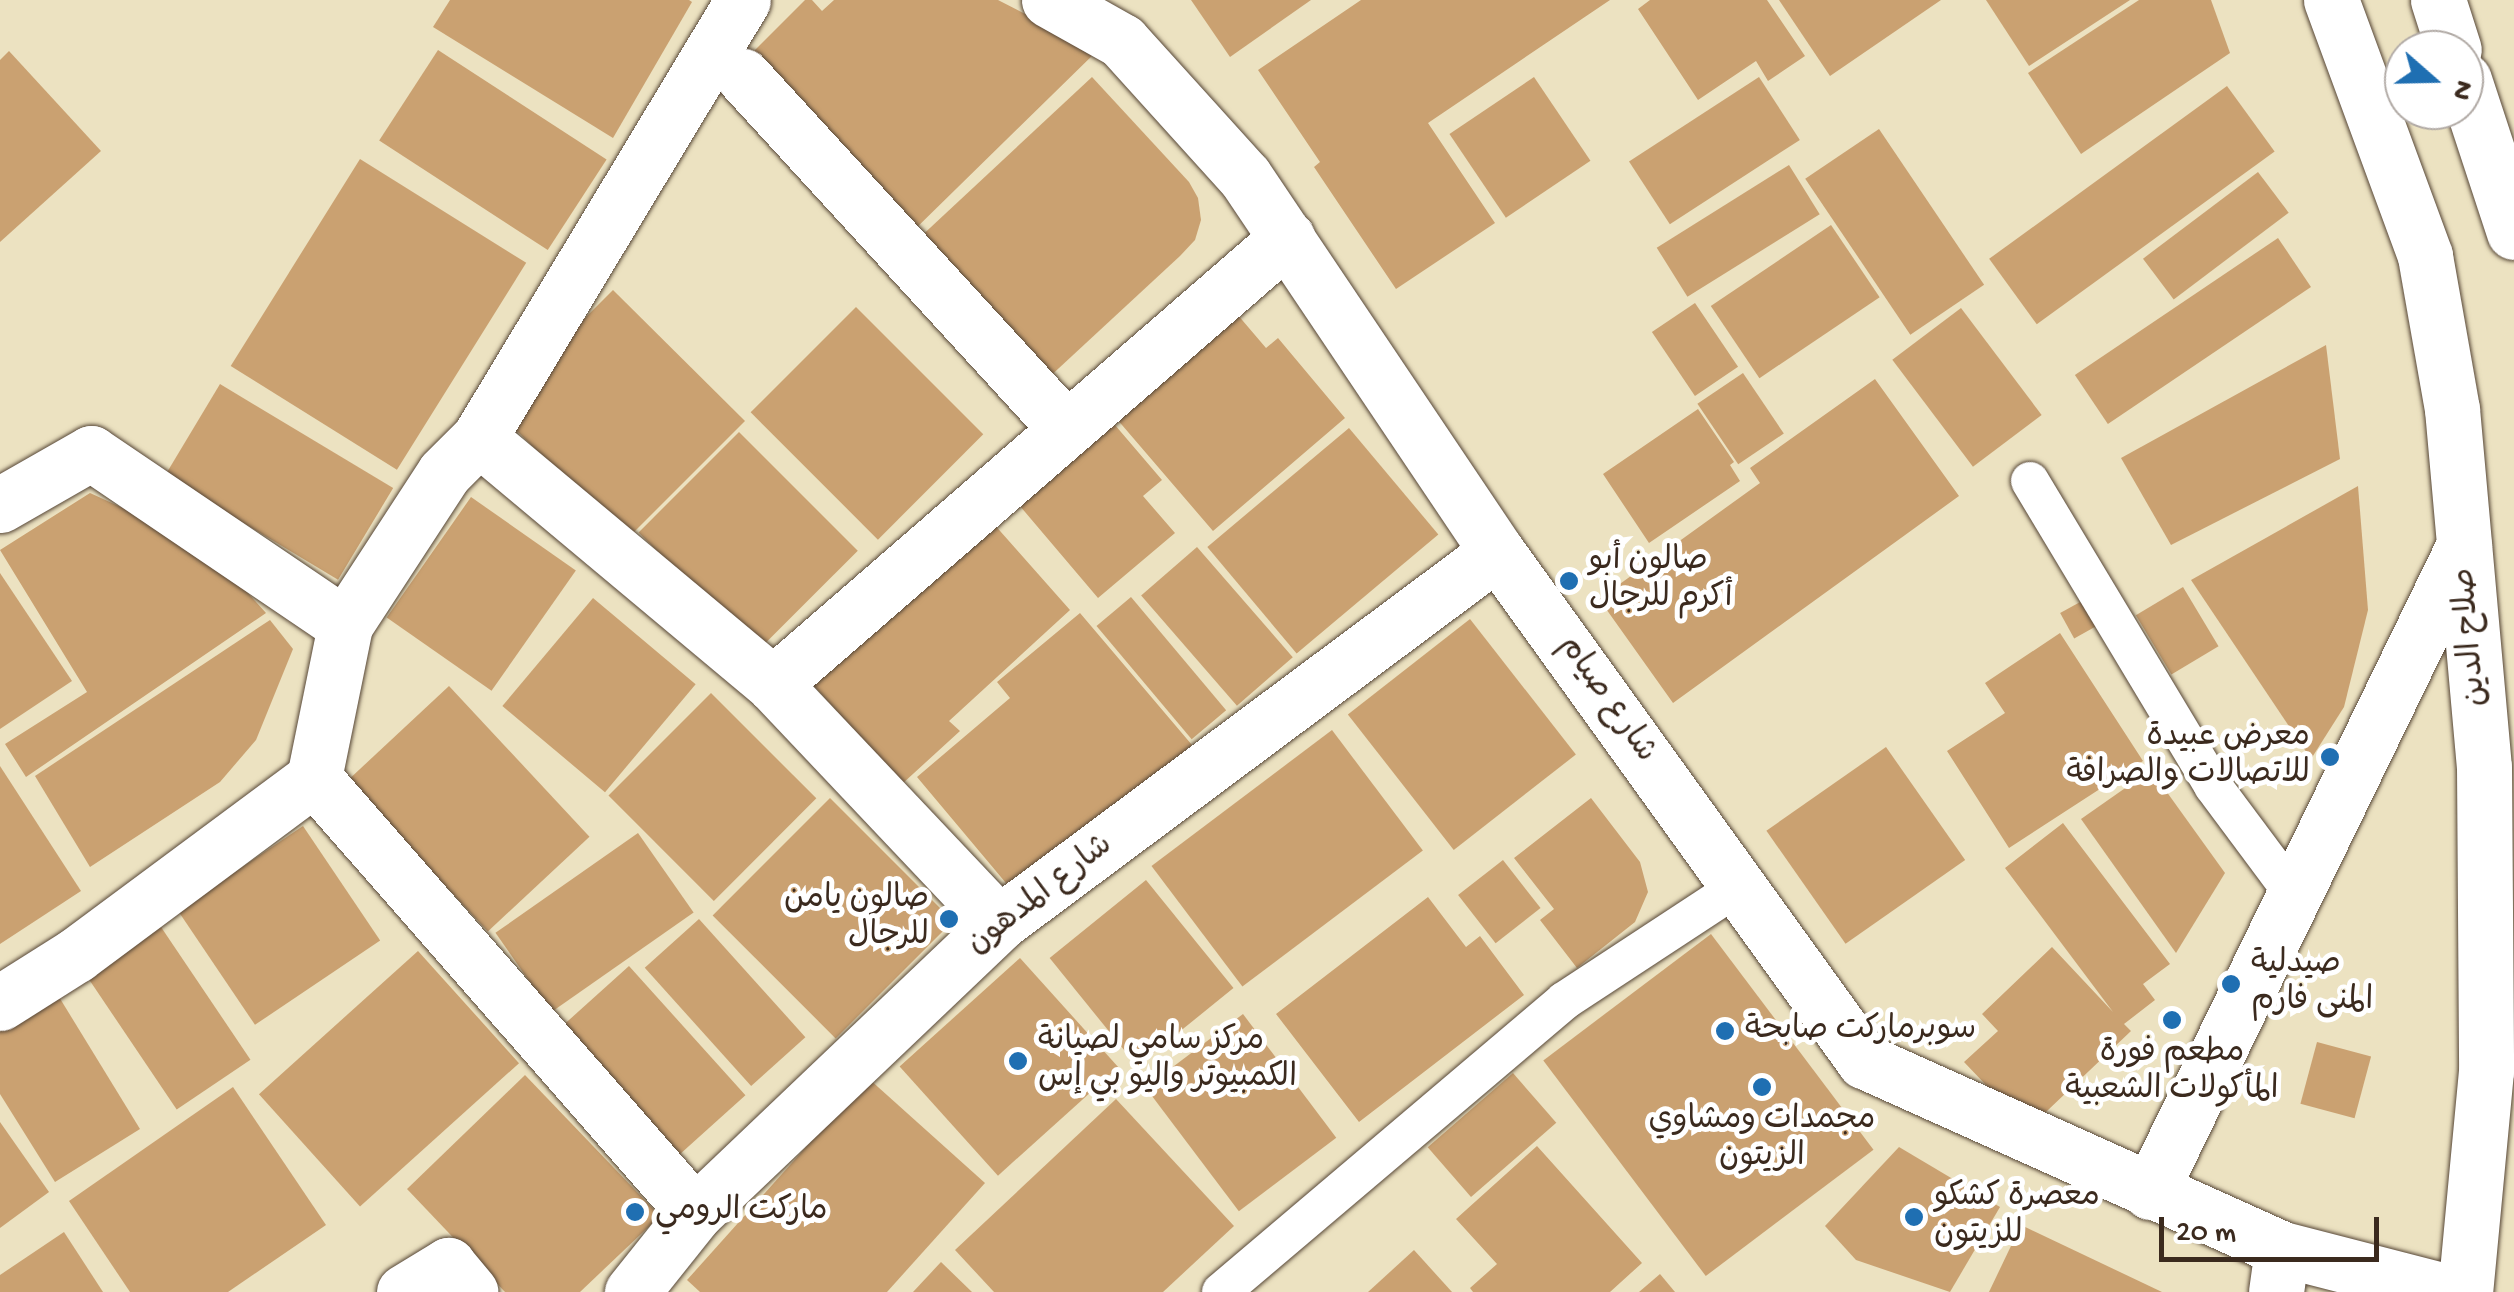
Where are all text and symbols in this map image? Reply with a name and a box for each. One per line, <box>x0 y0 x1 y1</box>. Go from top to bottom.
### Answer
north arrow <box>2384 30 2484 130</box>
text: N <box>2442 76 2479 104</box>
place label: صالون أبو أكرم للرجال <box>1589 544 1733 619</box>
street label: صلاح الدين <box>2447 566 2497 708</box>
marker: صالون أبو أكرم للرجال <box>1558 570 1580 592</box>
street label: شارع صيام <box>1548 629 1664 771</box>
place label: معرض عبيدة للاتصالات والصرافة <box>2066 720 2310 795</box>
marker: معرض عبيدة للاتصالات والصرافة <box>2319 746 2341 768</box>
street label: شارع المدهون <box>961 827 1121 965</box>
place label: صالون يامن للرجال <box>784 882 929 957</box>
marker: صالون يامن للرجال <box>938 908 960 930</box>
place label: صيدلية المنى فارم <box>2251 947 2373 1022</box>
marker: صيدلية المنى فارم <box>2220 973 2242 995</box>
marker: مطعم فورة المأكولات الشعبية <box>2161 1009 2183 1031</box>
place label: سوبرماركت صابحة <box>1745 1012 1976 1050</box>
marker: سوبرماركت صابحة <box>1714 1020 1736 1042</box>
place label: مركز سامي لصيانة الكمبيوتر واليو بي إس <box>1038 1024 1297 1099</box>
place label: مطعم فورة المأكولات الشعبية <box>2065 1036 2279 1111</box>
marker: مركز سامي لصيانة الكمبيوتر واليو بي إس <box>1007 1050 1029 1072</box>
marker: مجمدات ومشاوي الزيتون <box>1751 1076 1773 1098</box>
place label: مجمدات ومشاوي الزيتون <box>1649 1103 1875 1178</box>
place label: معصرة كشكو للزيتون <box>1934 1180 2100 1255</box>
place label: ماركت الرومي <box>655 1193 828 1231</box>
scale bar <box>2164 1197 2384 1259</box>
marker: ماركت الرومي <box>624 1201 646 1223</box>
marker: معصرة كشكو للزيتون <box>1903 1206 1925 1228</box>
text: 20 m <box>2176 1217 2236 1252</box>

